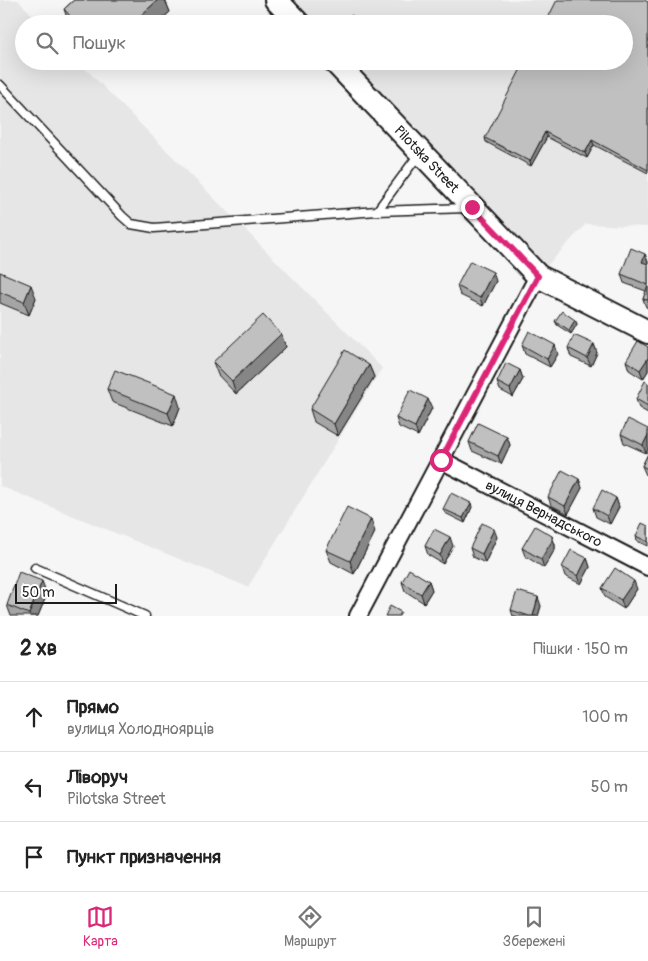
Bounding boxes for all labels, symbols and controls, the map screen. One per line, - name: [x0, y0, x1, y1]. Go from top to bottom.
- search box: [15, 15, 633, 70]
- icon: search: [33, 29, 61, 57]
- text: Пошук: [73, 31, 126, 55]
- street label: Pilotska Street: [391, 122, 463, 197]
- route end: [461, 196, 484, 219]
- route start: [430, 449, 453, 472]
- street label: вулиця Вернадського: [483, 477, 605, 551]
- scale bar: [15, 581, 118, 604]
- text: 50 m: [22, 584, 55, 601]
- text: 2 хв: [20, 635, 57, 662]
- text: Пішки · 150 m: [533, 639, 628, 659]
- text: Прямо: [67, 695, 119, 719]
- icon: ahead: [20, 703, 48, 731]
- text: 100 m: [582, 707, 628, 727]
- text: вулиця Холодноярців: [67, 719, 214, 739]
- text: Ліворуч: [67, 765, 128, 789]
- icon: left: [20, 773, 48, 801]
- text: 50 m: [591, 777, 628, 797]
- text: Pilotska Street: [67, 789, 166, 809]
- icon: arrive: [20, 843, 48, 871]
- text: Пункт призначення: [67, 845, 221, 869]
- tab: Карта: [83, 903, 118, 950]
- tab: Маршрут: [284, 903, 337, 950]
- tab: Збережені: [503, 903, 565, 950]

